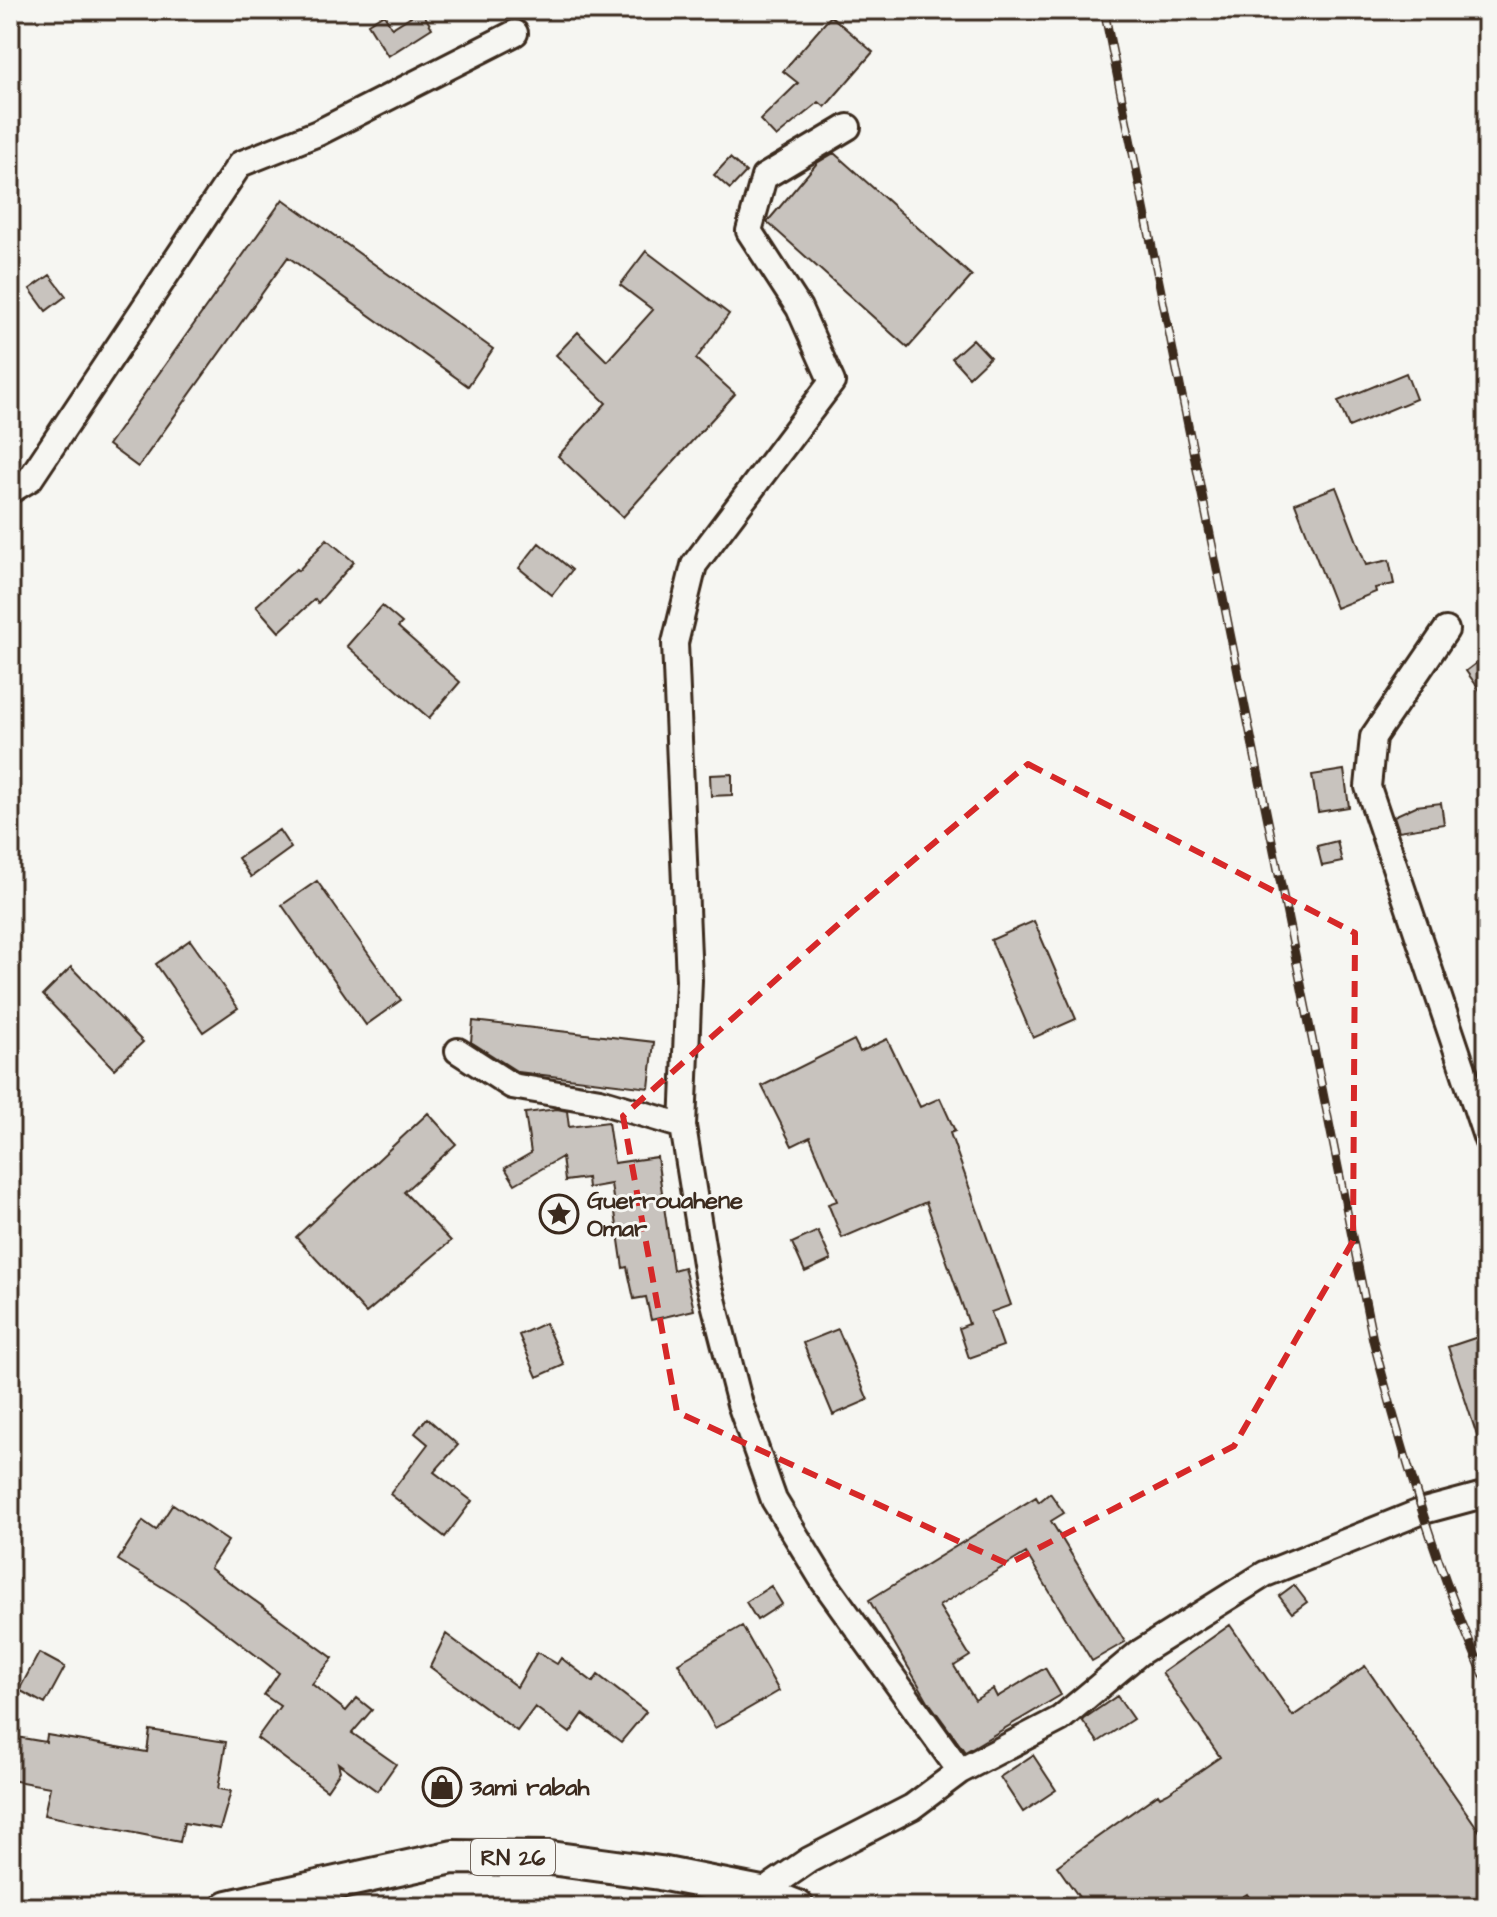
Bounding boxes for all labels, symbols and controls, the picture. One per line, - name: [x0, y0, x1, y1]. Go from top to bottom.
- place label: Guerrouahene Omar: [587, 1184, 743, 1246]
- place icon: Guerrouahene Omar: [538, 1193, 580, 1235]
- shop icon: 3ami rabah: [421, 1766, 463, 1808]
- place label: 3ami rabah: [469, 1771, 590, 1805]
- road number: RN 26: [471, 1839, 555, 1875]

